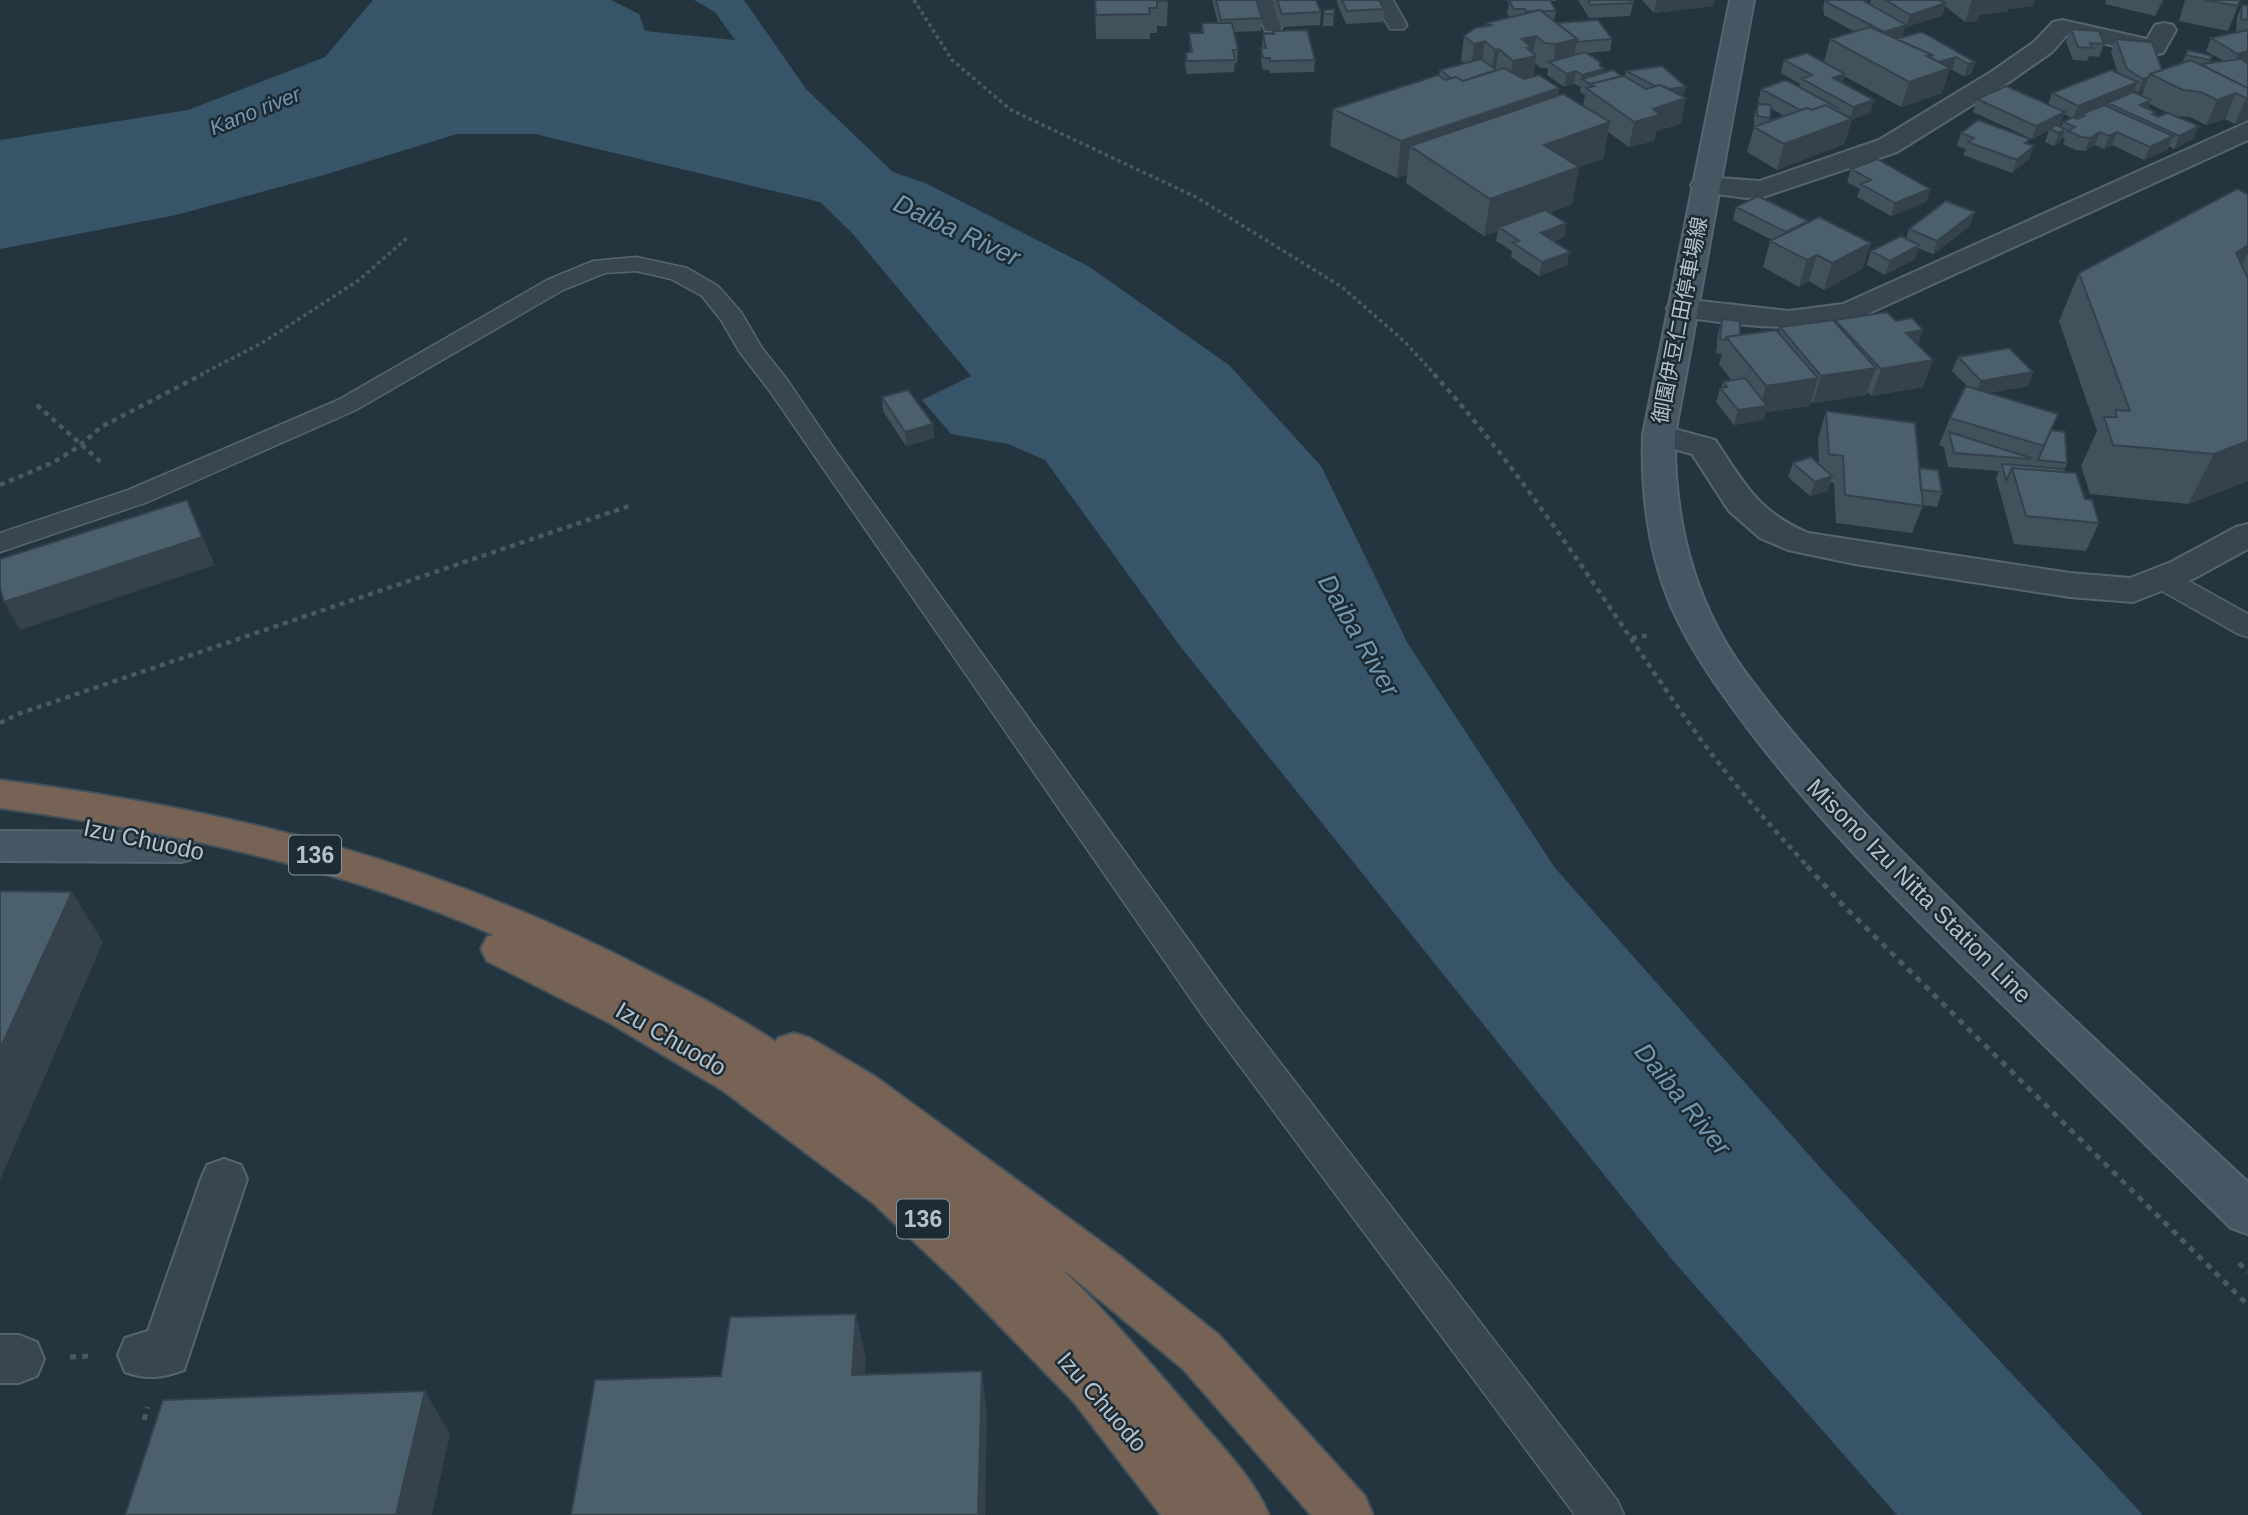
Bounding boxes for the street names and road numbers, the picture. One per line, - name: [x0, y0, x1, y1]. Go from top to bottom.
- street label: 御園伊豆仁田停車場線: [1648, 215, 1711, 425]
- street label: Misono Izu Nitta Station Line: [1802, 773, 2037, 1008]
- street label: Izu Chuodo: [81, 814, 207, 865]
- road number: 136: [289, 835, 341, 874]
- street label: Izu Chuodo: [611, 996, 731, 1081]
- road number: 136: [897, 1200, 949, 1238]
- street label: Izu Chuodo: [1052, 1346, 1153, 1457]

